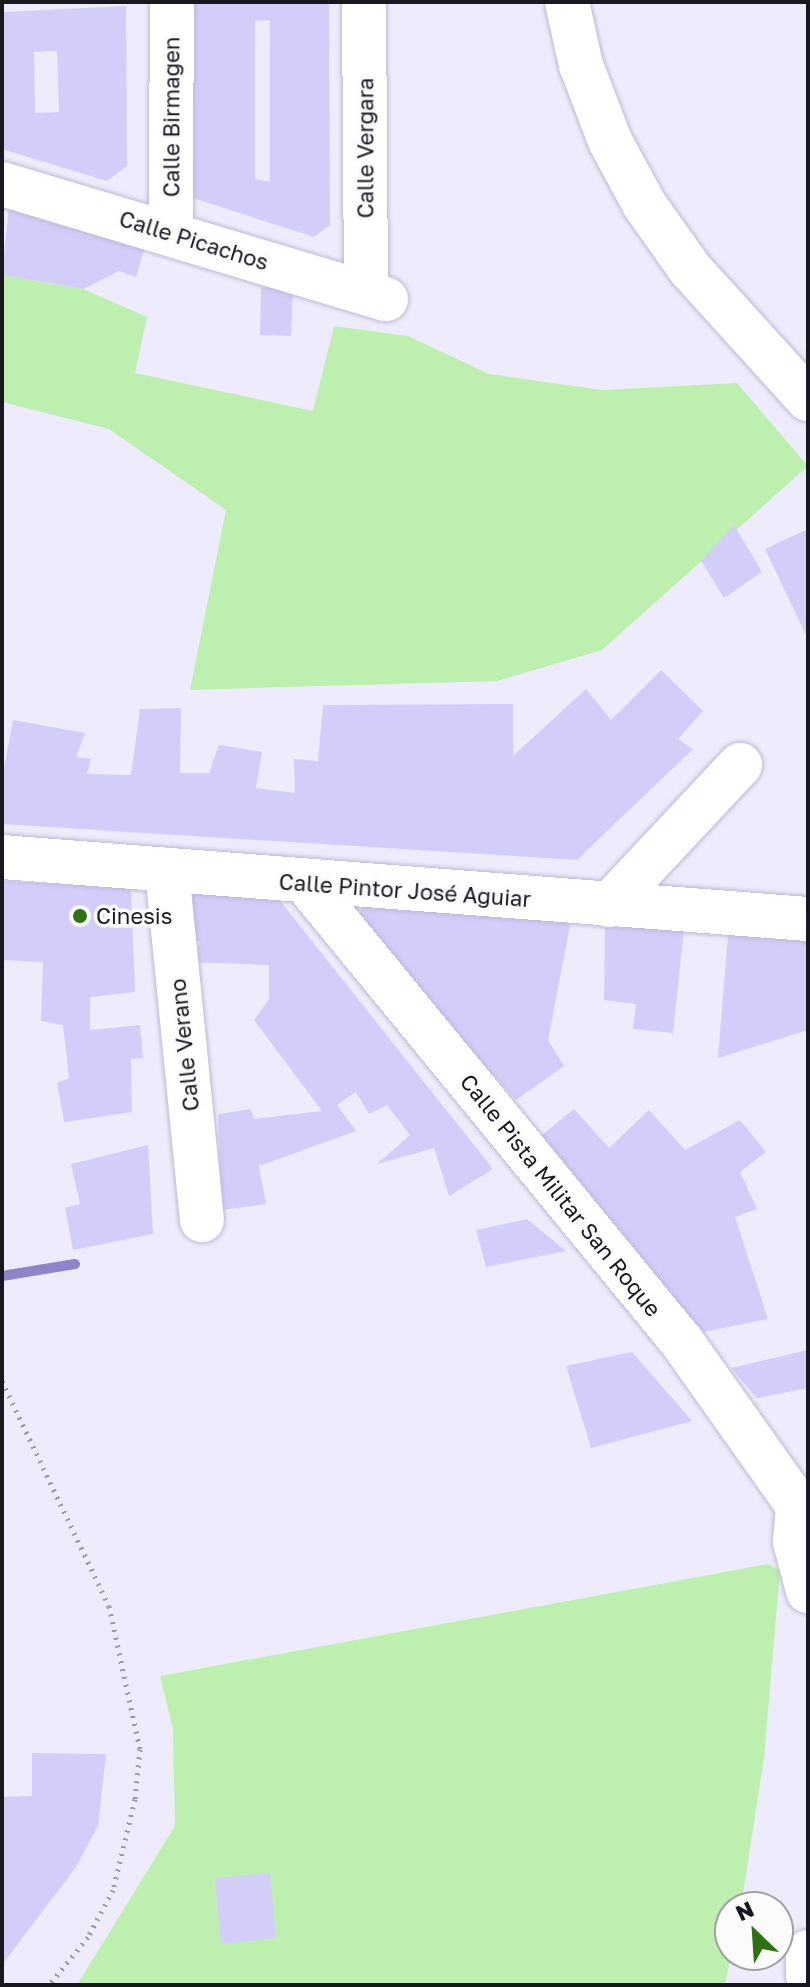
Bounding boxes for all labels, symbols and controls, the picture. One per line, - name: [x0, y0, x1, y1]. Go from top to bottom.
- street label: Calle Birmagen: [158, 37, 184, 197]
- street label: Calle Vergara: [352, 78, 378, 218]
- street label: Calle Picachos: [116, 205, 272, 275]
- street label: Calle Pintor José Aguiar: [278, 868, 532, 912]
- place label: Cinesis: [96, 903, 172, 929]
- marker: Cinesis: [71, 907, 89, 925]
- street label: Calle Verano: [164, 977, 204, 1113]
- street label: Calle Pista Militar San Roque: [455, 1068, 667, 1322]
- north arrow: [714, 1891, 794, 1971]
- text: N: [731, 1895, 758, 1926]

